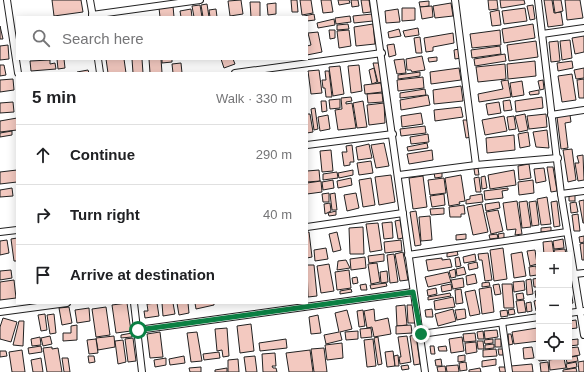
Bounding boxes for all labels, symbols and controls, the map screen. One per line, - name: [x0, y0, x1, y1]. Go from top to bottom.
- search box: [16, 16, 308, 60]
- icon: search: [30, 27, 52, 49]
- text: Search here: [62, 30, 144, 47]
- text: 5 min: [32, 88, 76, 107]
- text: Walk · 330 m: [216, 91, 292, 106]
- icon: ahead: [32, 144, 54, 166]
- text: Continue: [70, 146, 135, 163]
- text: 290 m: [256, 147, 292, 162]
- icon: right: [32, 204, 54, 226]
- text: Turn right: [70, 206, 140, 223]
- text: 40 m: [263, 207, 292, 222]
- map controls: [536, 252, 572, 360]
- button: +: [536, 252, 572, 288]
- icon: arrive: [32, 264, 54, 286]
- text: Arrive at destination: [70, 266, 215, 283]
- button: −: [536, 288, 572, 324]
- route start: [129, 321, 147, 339]
- button: locate: [536, 324, 572, 360]
- route end: [412, 325, 430, 343]

